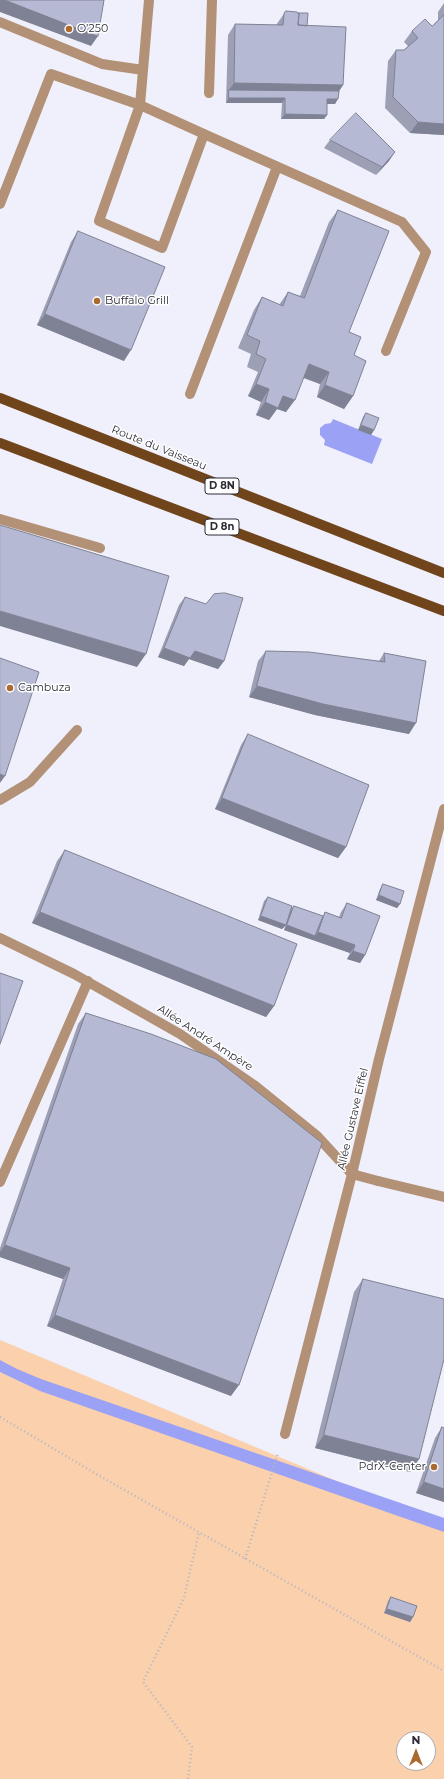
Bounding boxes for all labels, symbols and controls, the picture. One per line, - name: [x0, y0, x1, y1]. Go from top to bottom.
- place label: O’250: [77, 22, 108, 36]
- marker: O’250: [64, 24, 74, 34]
- place label: Buffalo Grill: [105, 294, 169, 308]
- marker: Buffalo Grill: [92, 296, 102, 306]
- street label: Route du Vaisseau: [110, 423, 208, 473]
- road number: D 8N: [205, 478, 239, 494]
- road number: D 8n: [205, 519, 239, 535]
- place label: Cambuza: [18, 681, 71, 695]
- marker: Cambuza: [5, 683, 15, 693]
- street label: Allée André Ampère: [155, 1002, 255, 1074]
- street label: Allée Gustave Eiffel: [335, 1067, 371, 1171]
- place label: PdrX-Center: [359, 1460, 426, 1474]
- marker: PdrX-Center: [429, 1462, 439, 1472]
- north arrow: [396, 1731, 436, 1771]
- text: N: [412, 1733, 420, 1747]

